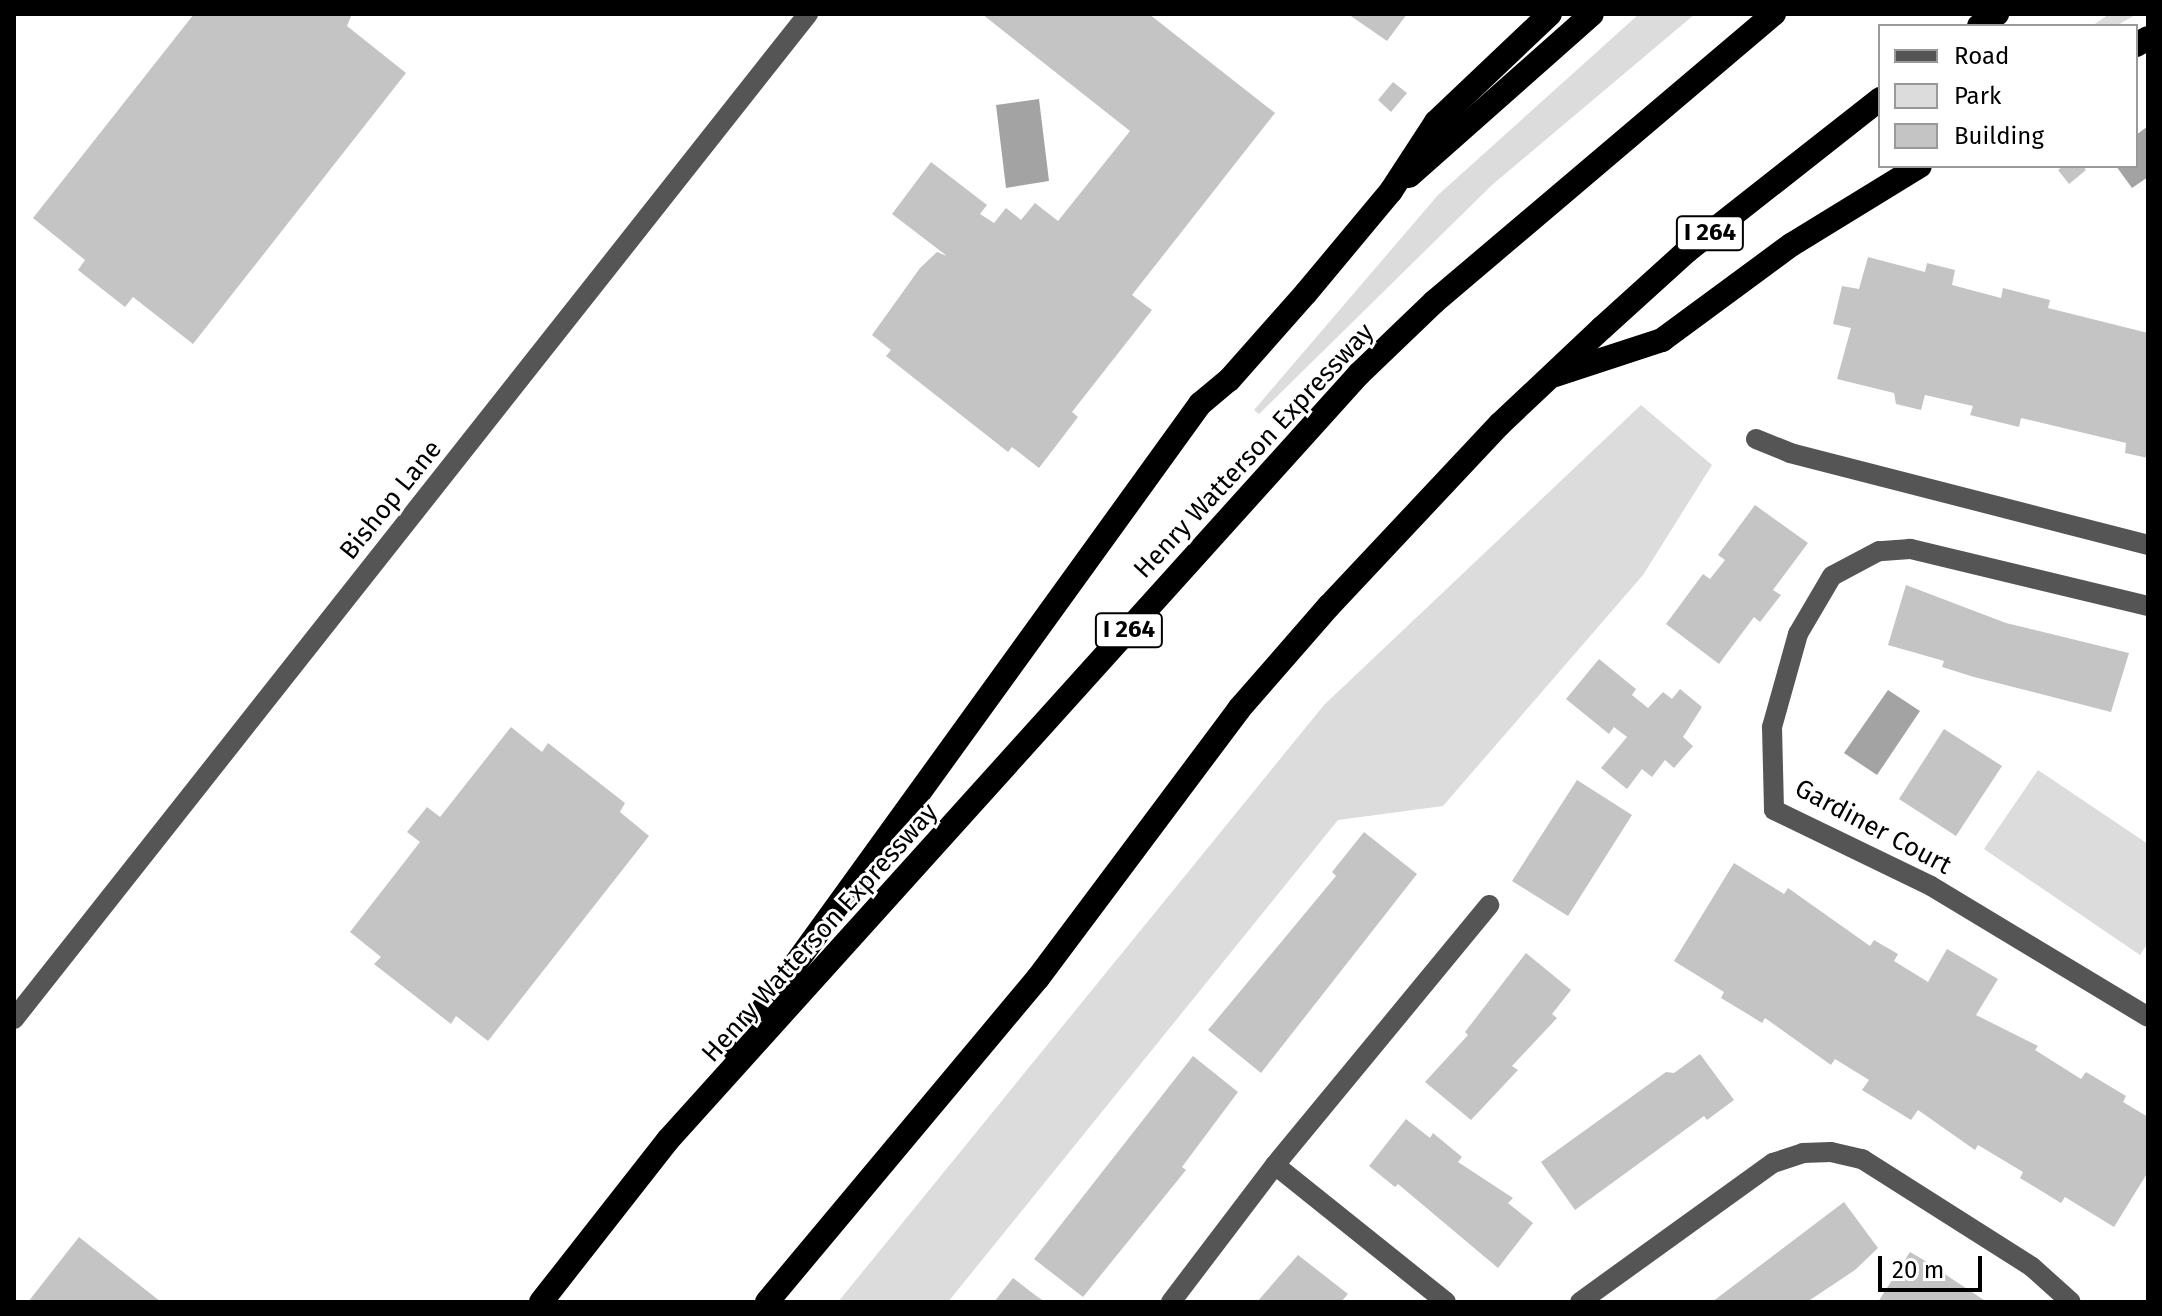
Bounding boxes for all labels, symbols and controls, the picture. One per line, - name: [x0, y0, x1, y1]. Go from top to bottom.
- legend: [1878, 24, 2138, 168]
- text: Road: [1954, 42, 2009, 70]
- text: Park: [1954, 82, 2001, 110]
- text: Building: [1954, 122, 2044, 150]
- road number: I 264: [1674, 213, 1746, 253]
- street label: Henry Watterson Expressway: [1128, 317, 1380, 585]
- street label: Bishop Lane: [333, 434, 449, 566]
- road number: I 264: [1093, 610, 1165, 650]
- street label: Gardiner Court: [1789, 773, 1957, 881]
- street label: Henry Watterson Expressway: [696, 797, 944, 1069]
- scale bar: [1882, 1240, 1986, 1290]
- text: 20 m: [1892, 1256, 1944, 1284]

